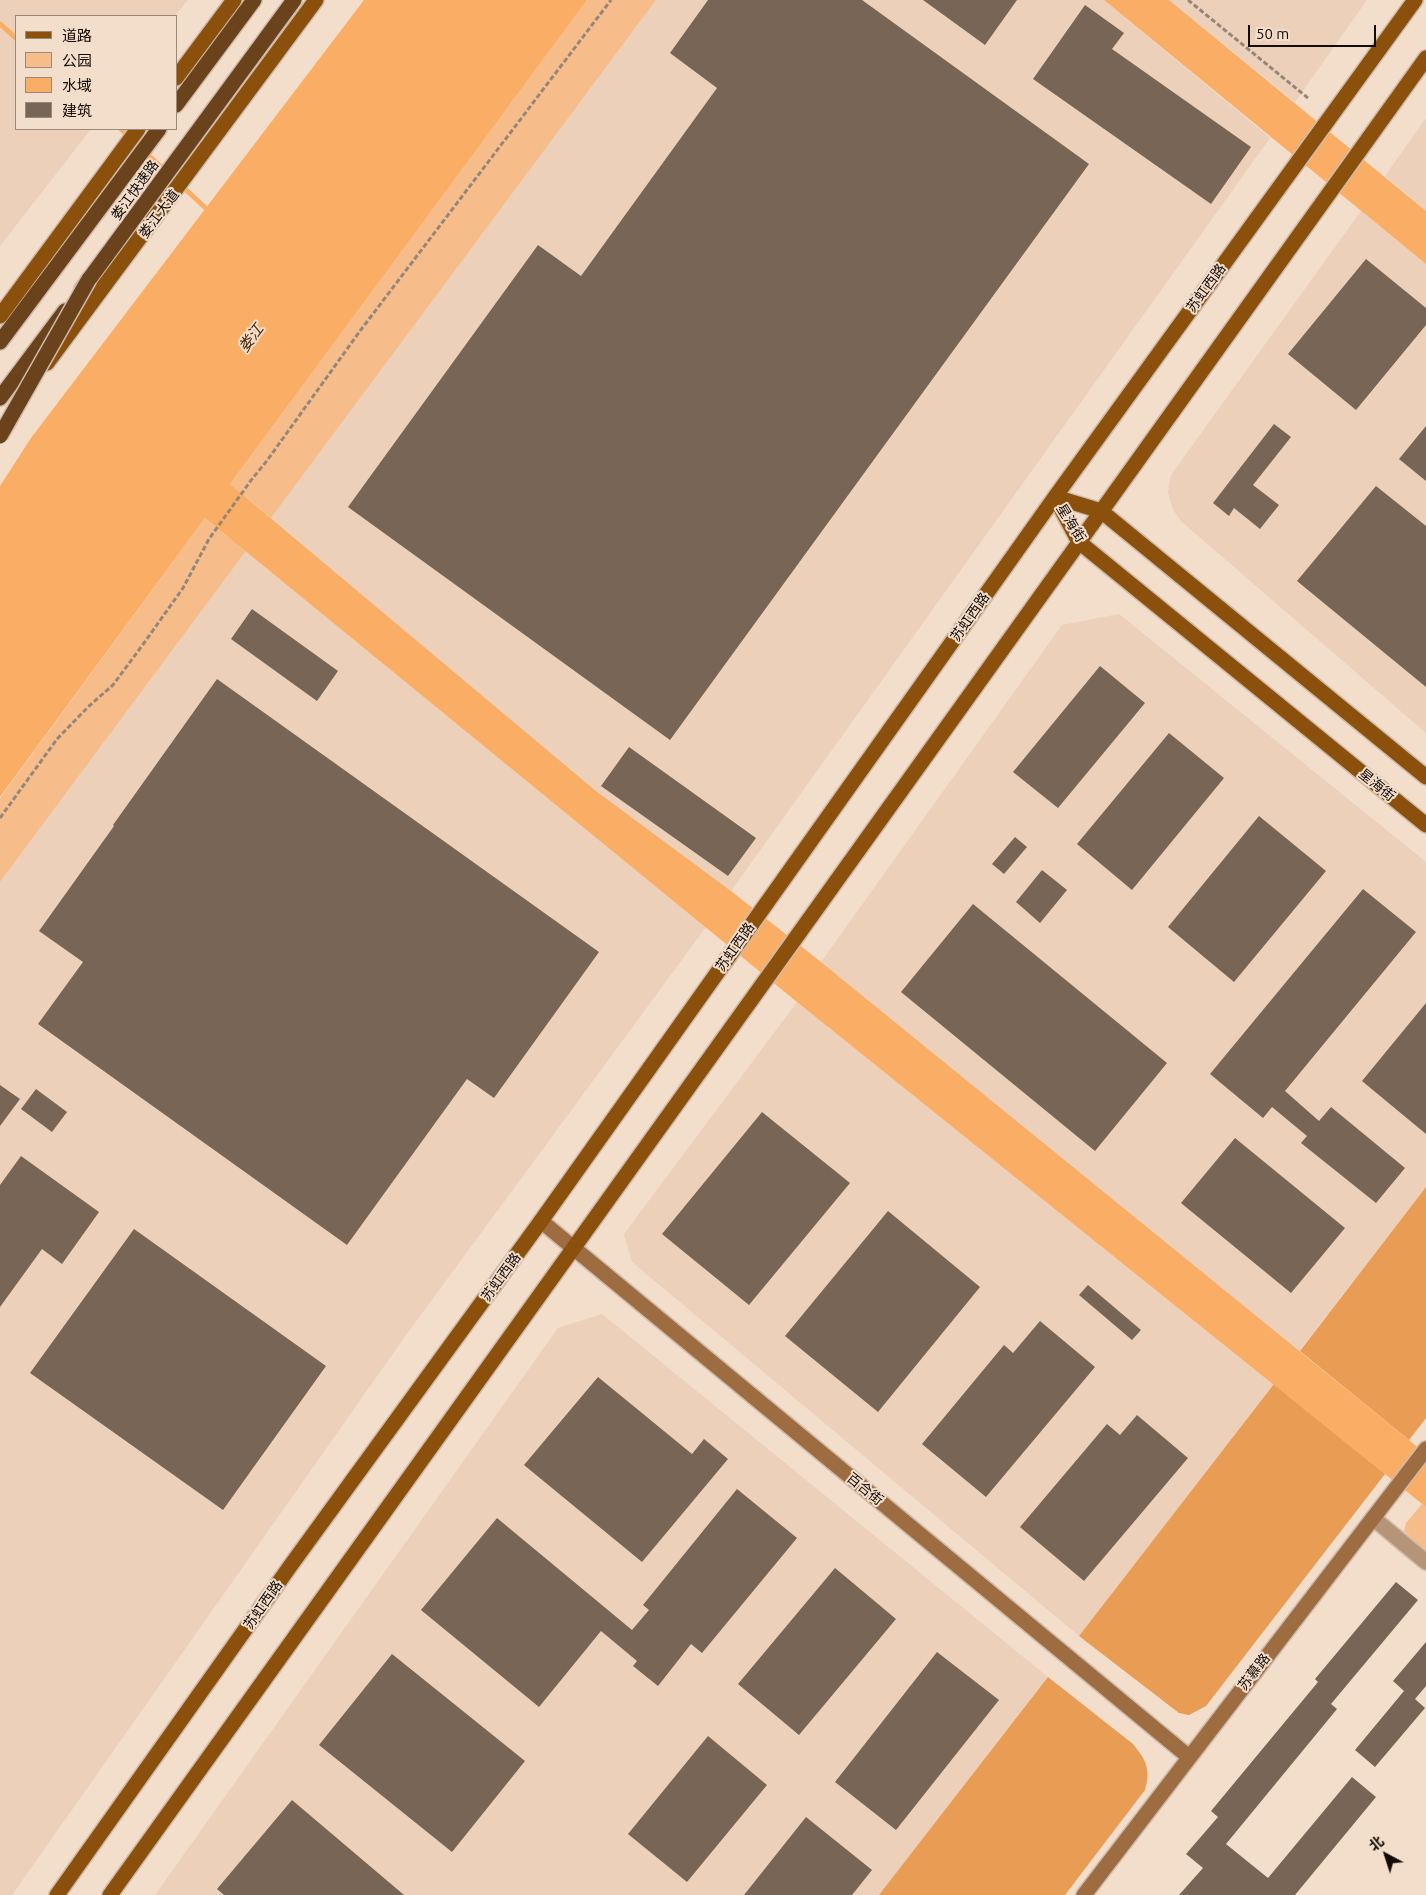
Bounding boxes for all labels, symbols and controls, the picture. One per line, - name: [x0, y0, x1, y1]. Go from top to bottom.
- legend: [15, 15, 178, 130]
- scale bar: [1251, 15, 1378, 47]
- text: 50 m: [1256, 25, 1289, 42]
- text: 道路: [62, 27, 92, 44]
- text: 公园: [62, 52, 92, 69]
- text: 水域: [62, 77, 92, 94]
- text: 建筑: [62, 102, 92, 119]
- street label: 娄江快速路: [108, 157, 162, 223]
- street label: 娄江大道: [135, 187, 183, 241]
- street label: 苏虹西路: [1183, 260, 1229, 316]
- water label: 娄江: [235, 321, 267, 355]
- street label: 星海街: [1053, 501, 1089, 545]
- street label: 苏虹西路: [947, 589, 993, 645]
- street label: 星海街: [1355, 765, 1399, 805]
- street label: 苏虹西路: [712, 919, 758, 975]
- street label: 苏虹西路: [478, 1249, 524, 1305]
- street label: 百合街: [843, 1469, 887, 1509]
- street label: 苏虹西路: [240, 1577, 286, 1633]
- street label: 苏慕路: [1234, 1650, 1274, 1694]
- north arrow: [1361, 1830, 1411, 1880]
- text: 北: [1366, 1833, 1387, 1854]

